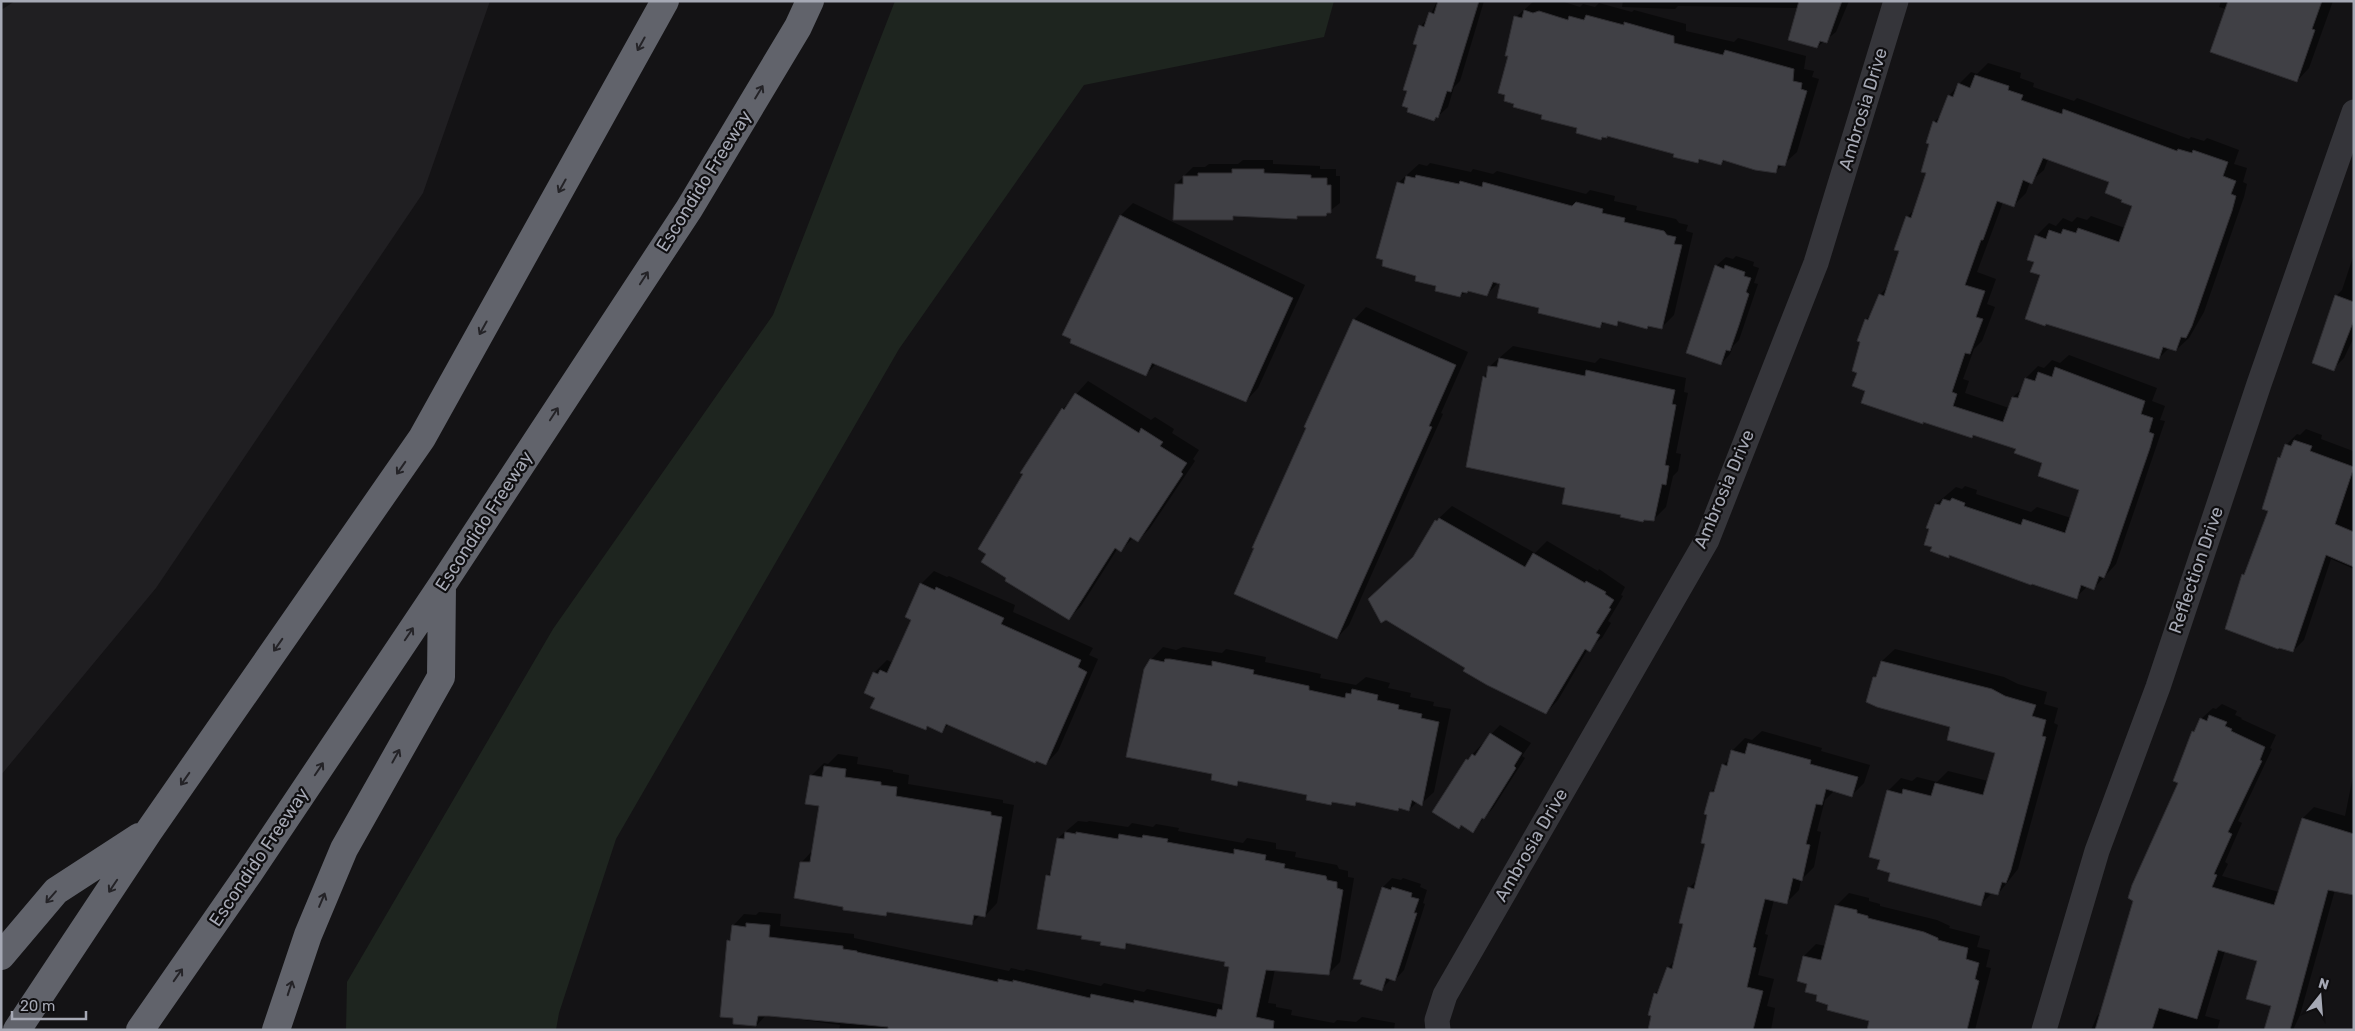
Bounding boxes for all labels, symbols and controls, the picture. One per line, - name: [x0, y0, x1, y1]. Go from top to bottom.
- one-way arrow: [636, 36, 646, 50]
- street label: Ambrosia Drive: [1834, 45, 1892, 173]
- one-way arrow: [755, 86, 765, 100]
- street label: Escondido Freeway: [652, 106, 756, 256]
- one-way arrow: [557, 178, 567, 193]
- one-way arrow: [639, 271, 649, 285]
- one-way arrow: [478, 320, 488, 335]
- one-way arrow: [550, 407, 560, 421]
- street label: Ambrosia Drive: [1689, 426, 1759, 552]
- street label: Escondido Freeway: [431, 447, 537, 595]
- one-way arrow: [396, 461, 406, 475]
- street label: Reflection Drive: [2164, 504, 2228, 636]
- one-way arrow: [404, 627, 414, 641]
- one-way arrow: [273, 638, 283, 652]
- one-way arrow: [392, 749, 402, 763]
- one-way arrow: [314, 762, 324, 776]
- one-way arrow: [180, 772, 190, 786]
- street label: Escondido Freeway: [204, 783, 314, 930]
- street label: Ambrosia Drive: [1490, 785, 1572, 905]
- one-way arrow: [107, 879, 117, 893]
- one-way arrow: [46, 890, 57, 903]
- one-way arrow: [318, 893, 328, 908]
- one-way arrow: [173, 968, 183, 982]
- north arrow: [2295, 971, 2345, 1021]
- text: N: [2316, 974, 2331, 994]
- one-way arrow: [286, 980, 296, 996]
- scale bar: [12, 988, 86, 1020]
- text: 20 m: [20, 997, 55, 1015]

